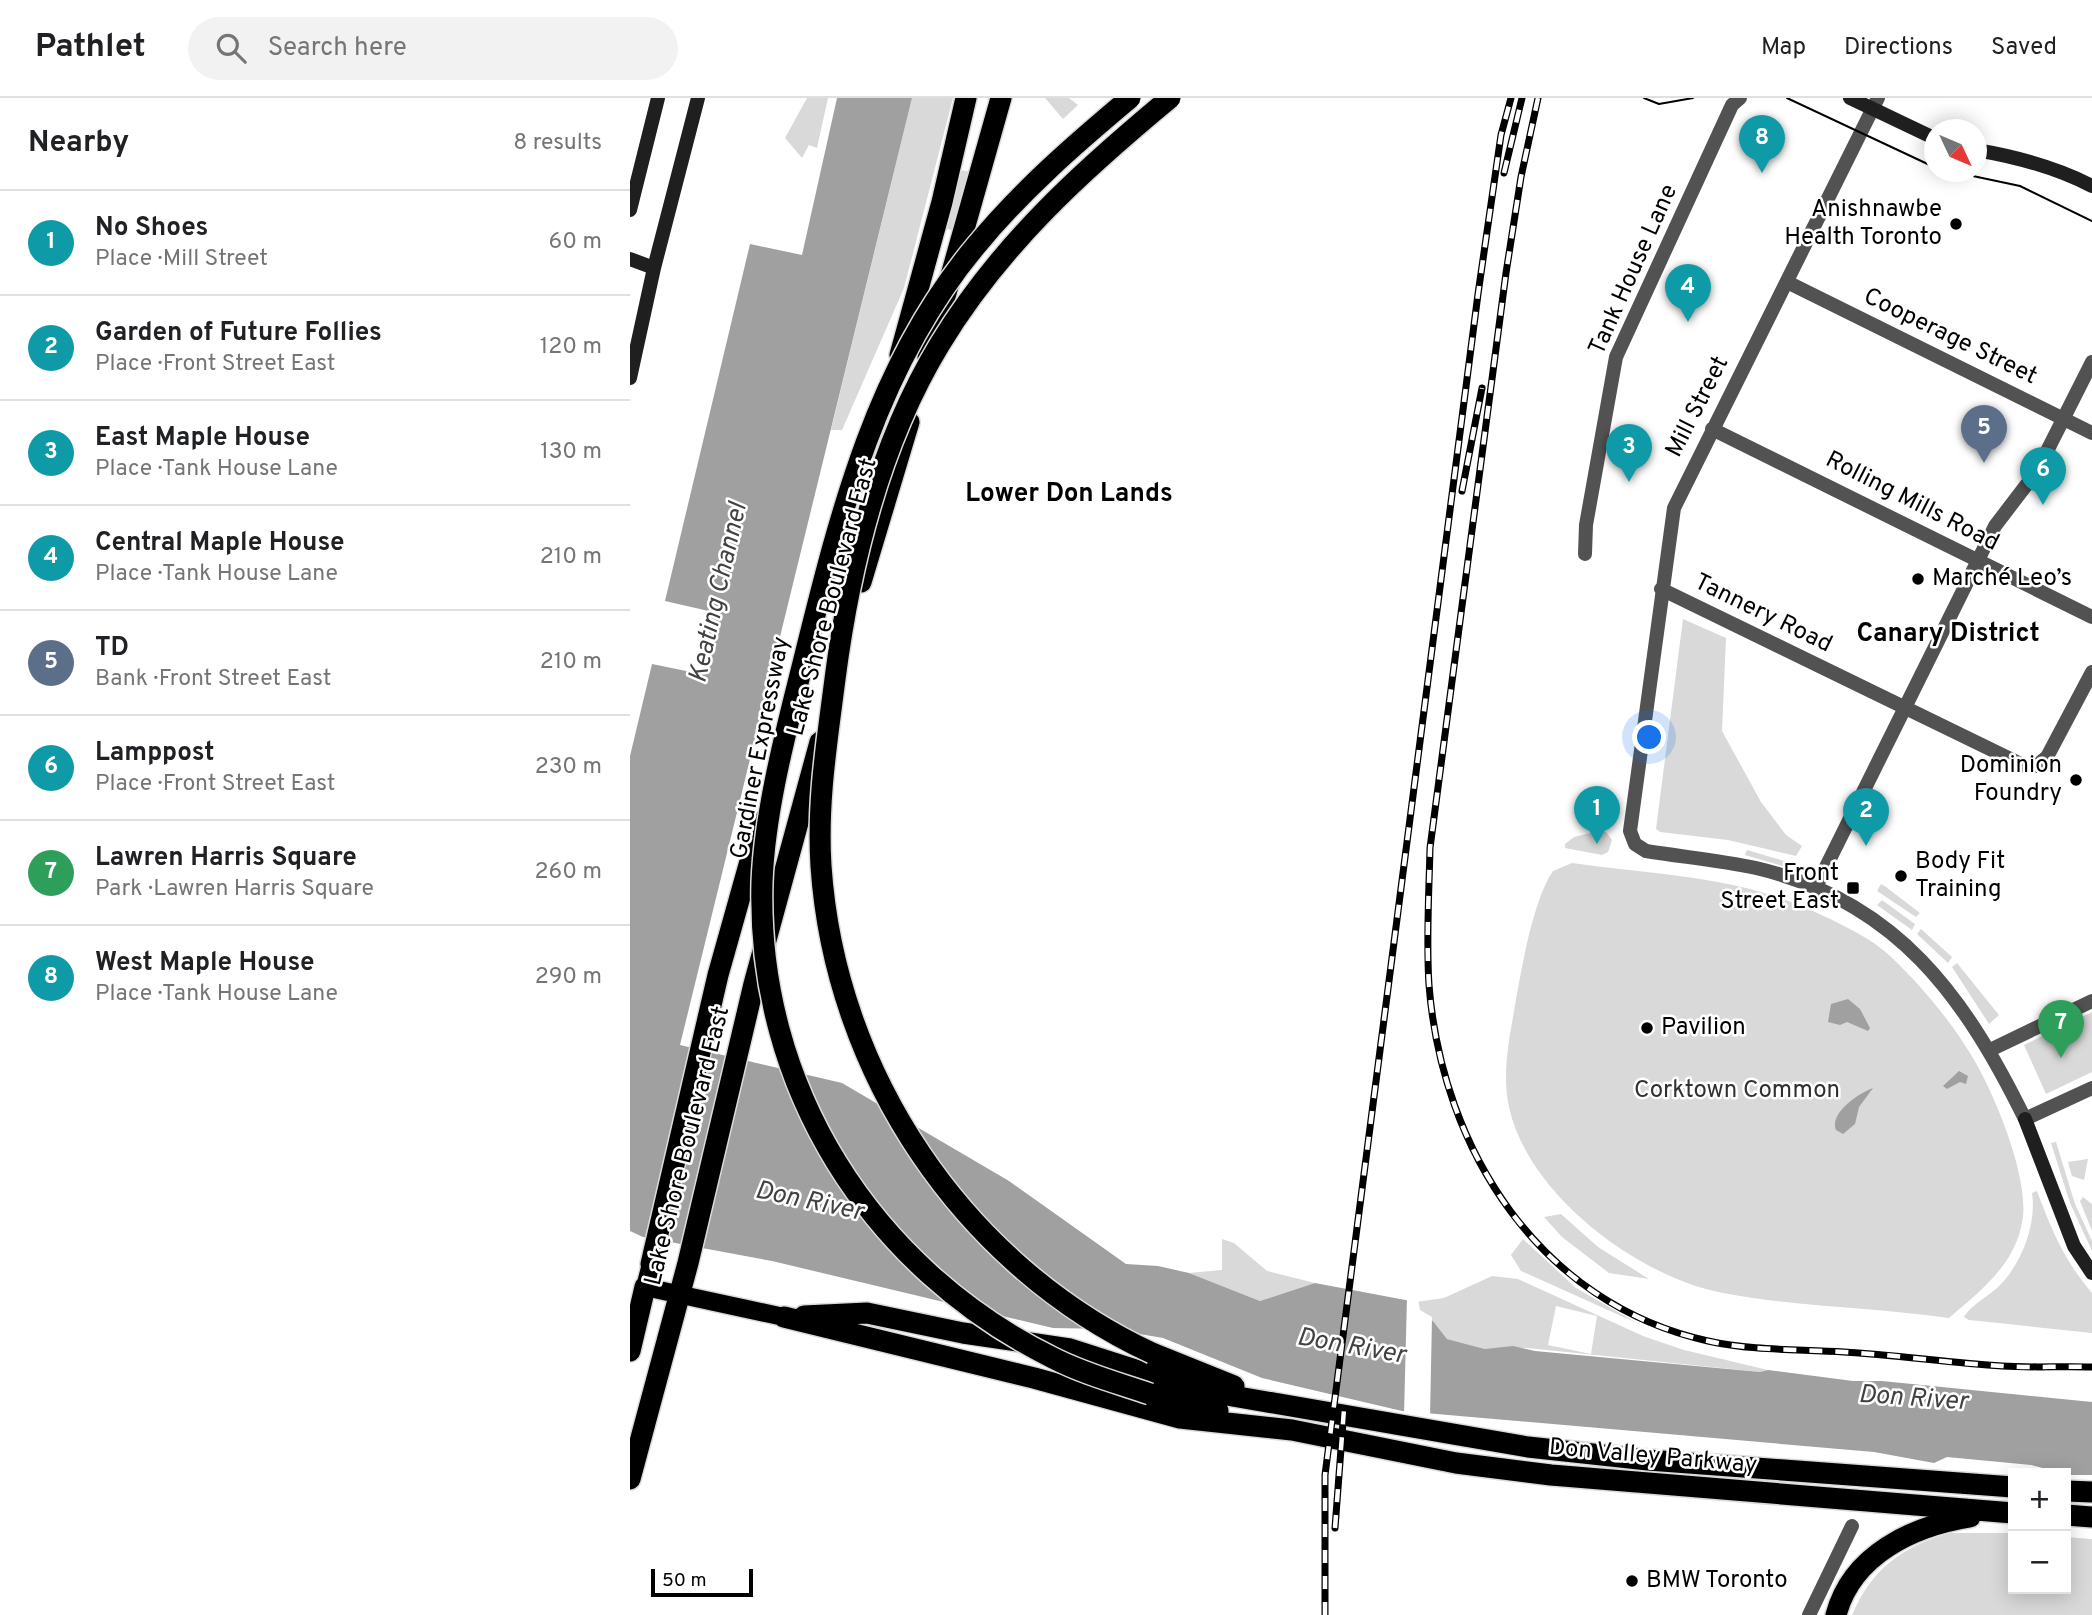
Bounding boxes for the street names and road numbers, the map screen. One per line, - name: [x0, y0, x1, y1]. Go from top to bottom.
- street label: Tank House Lane: [1583, 180, 1685, 360]
- street label: Cooperage Street: [1858, 282, 2042, 392]
- street label: Mill Street: [1660, 351, 1736, 463]
- street label: Rolling Mills Road: [1820, 445, 2004, 559]
- street label: Lake Shore Boulevard East: [781, 455, 885, 739]
- street label: Tannery Road: [1689, 568, 1837, 660]
- street label: Gardiner Expressway: [725, 634, 797, 862]
- street label: Lake Shore Boulevard East: [639, 1003, 737, 1289]
- street label: Don Valley Parkway: [1548, 1433, 1758, 1481]

